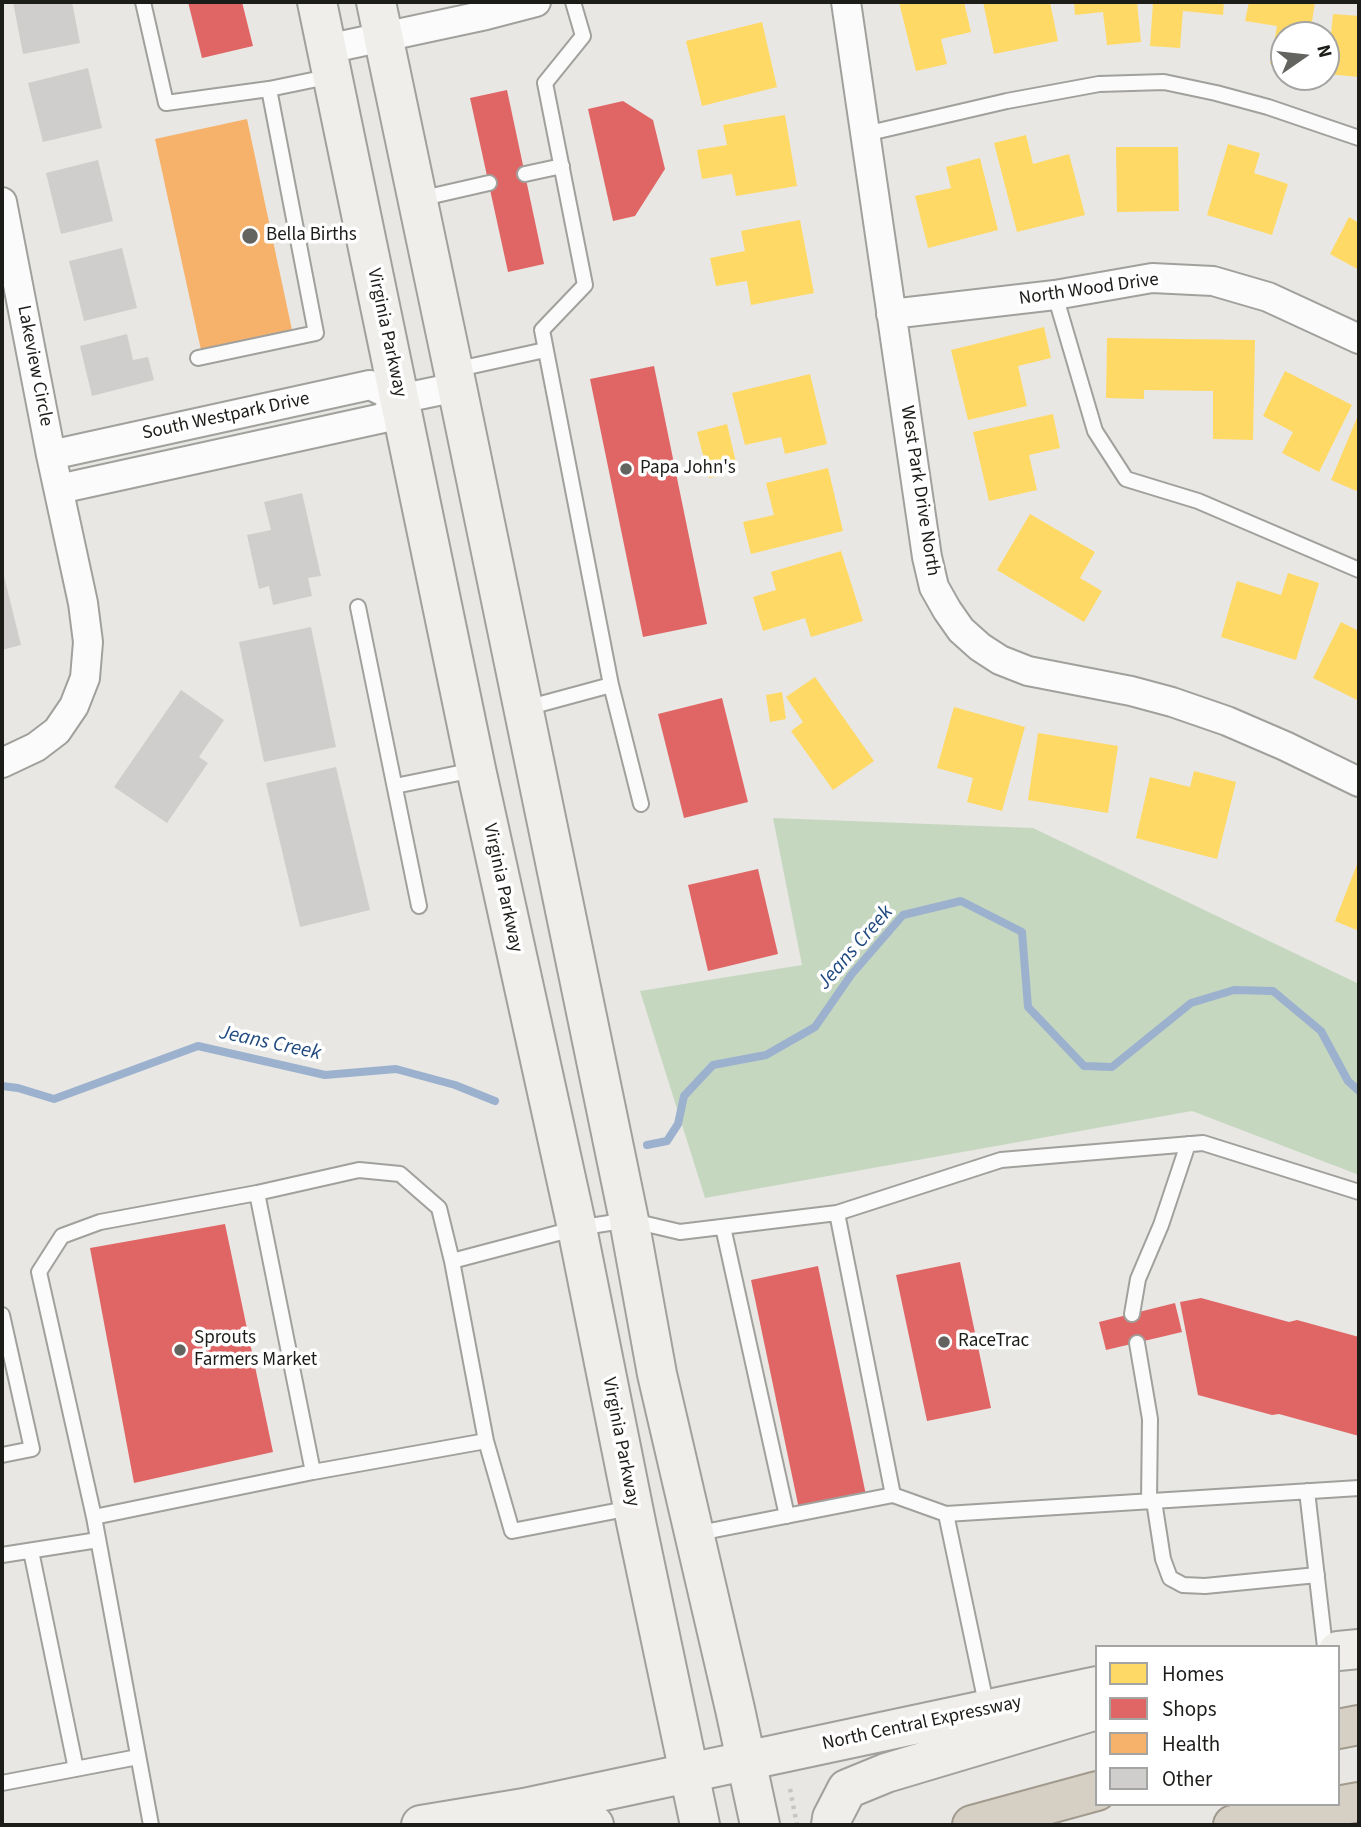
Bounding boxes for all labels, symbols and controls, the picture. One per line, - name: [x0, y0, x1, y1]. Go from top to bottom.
- north arrow: [1270, 21, 1340, 91]
- text: N: [1309, 42, 1339, 61]
- place label: Bella Births: [266, 225, 357, 247]
- marker: Bella Births: [240, 226, 260, 246]
- street label: Virginia Parkway: [361, 267, 411, 399]
- street label: North Wood Drive: [1018, 269, 1160, 311]
- street label: Lakeview Circle: [11, 304, 57, 428]
- street label: South Westpark Drive: [140, 388, 312, 446]
- street label: West Park Drive North: [894, 404, 944, 578]
- place label: Papa John's: [640, 458, 736, 480]
- marker: Papa John's: [618, 461, 634, 477]
- street label: Virginia Parkway: [477, 822, 527, 954]
- water label: Jeans Creek: [813, 901, 899, 995]
- water label: Jeans Creek: [217, 1021, 323, 1067]
- place label: Sprouts Farmers Market: [194, 1328, 317, 1372]
- place label: RaceTrac: [958, 1331, 1029, 1353]
- marker: RaceTrac: [936, 1334, 952, 1350]
- marker: Sprouts Farmers Market: [172, 1342, 188, 1358]
- street label: Virginia Parkway: [596, 1376, 644, 1508]
- legend: [1095, 1645, 1340, 1806]
- text: Homes: [1162, 1659, 1224, 1689]
- street label: North Central Expressway: [820, 1692, 1024, 1756]
- text: Shops: [1162, 1694, 1216, 1724]
- text: Health: [1162, 1729, 1220, 1759]
- text: Other: [1162, 1764, 1212, 1794]

